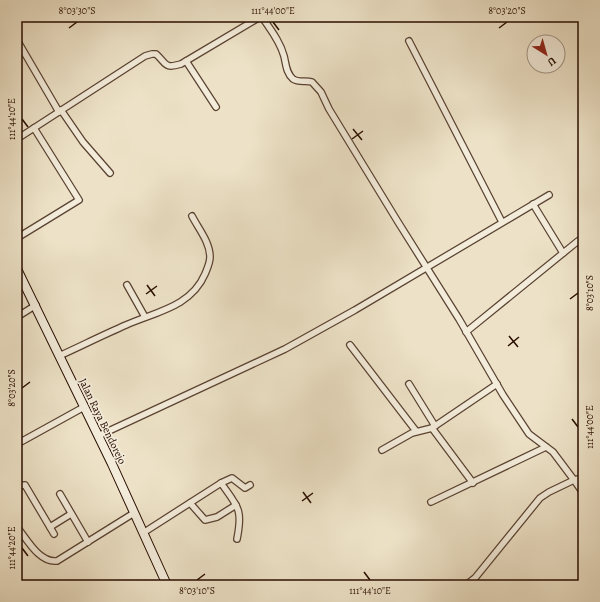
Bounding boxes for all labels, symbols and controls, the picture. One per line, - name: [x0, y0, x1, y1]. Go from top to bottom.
- text: 8°03'30"S: [59, 4, 95, 17]
- text: 111°44'00"E: [251, 4, 295, 17]
- text: 8°03'20"S: [488, 4, 526, 17]
- north arrow: [526, 34, 566, 74]
- text: U: [544, 53, 559, 70]
- text: 111°44'10"E: [5, 98, 18, 140]
- text: 8°03'10"S: [583, 275, 596, 311]
- text: 8°03'20"S: [5, 369, 18, 407]
- street label: Jalan Raya Bendorejo: [75, 376, 130, 467]
- text: 111°44'00"E: [583, 405, 596, 449]
- text: 111°44'20"E: [5, 526, 18, 570]
- text: 8°03'10"S: [179, 584, 215, 597]
- text: 111°44'10"E: [349, 584, 391, 597]

